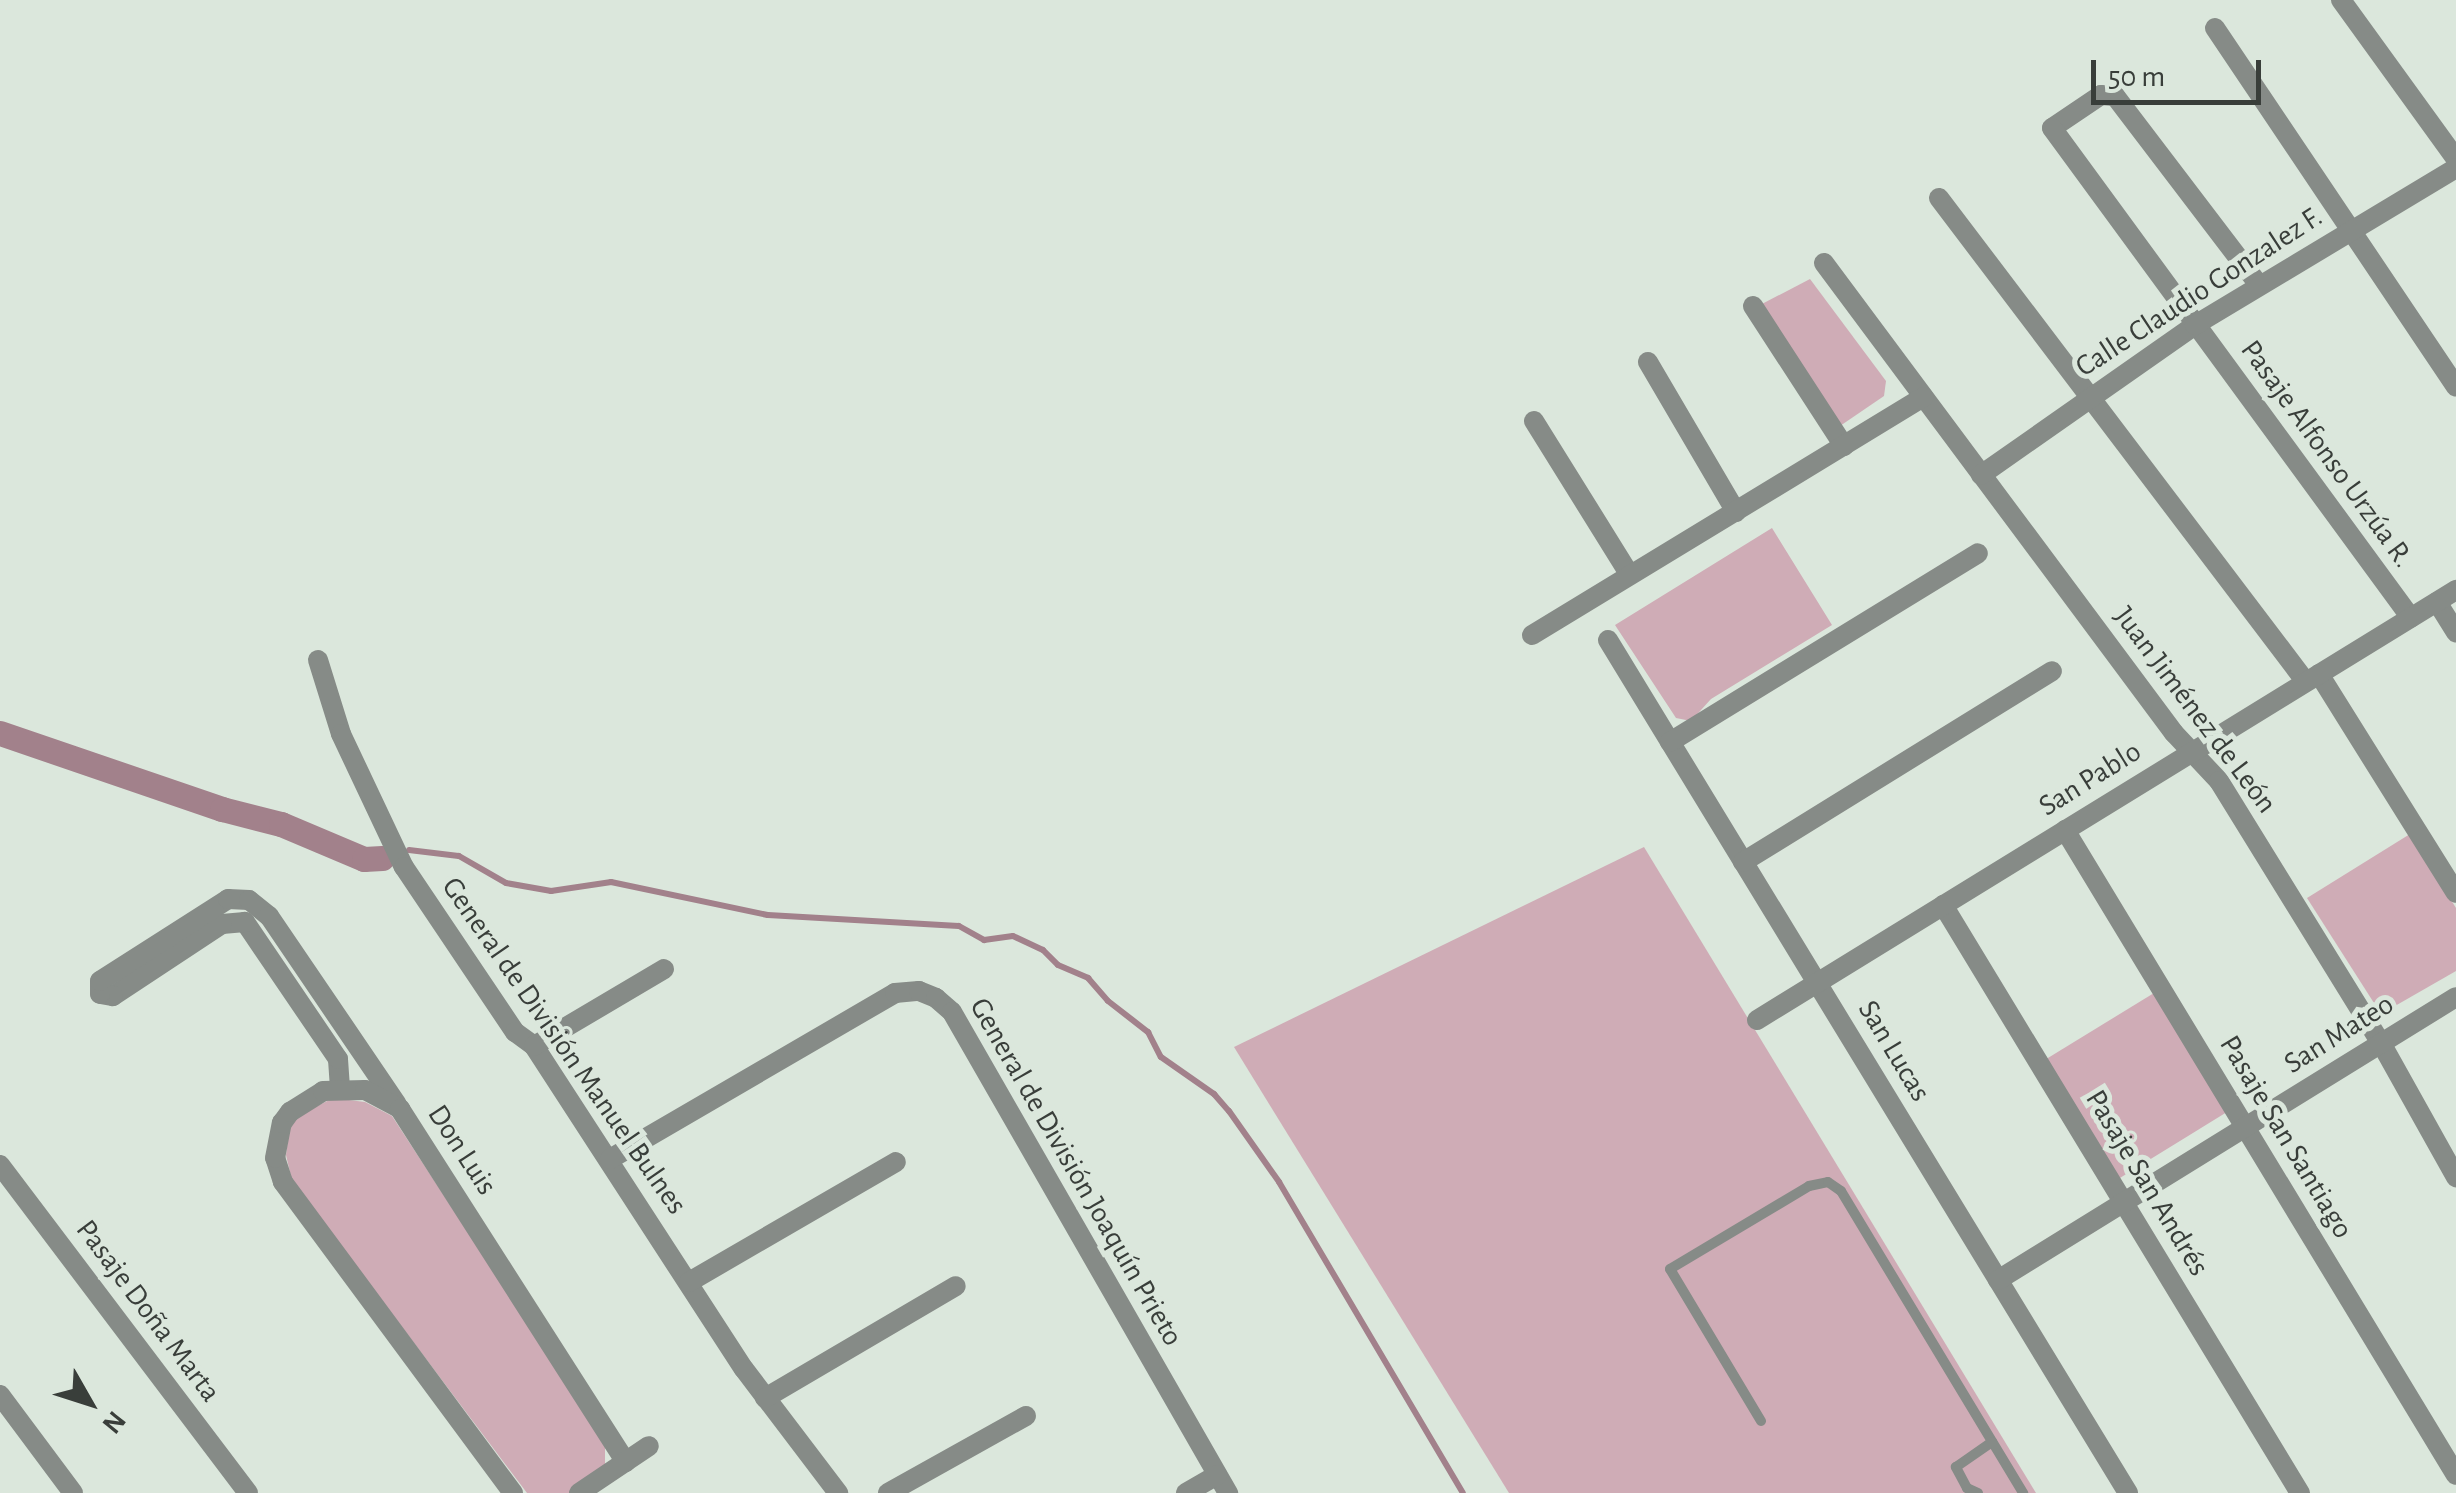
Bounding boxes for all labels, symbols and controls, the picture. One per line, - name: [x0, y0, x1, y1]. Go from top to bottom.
- scale bar: [2096, 40, 2266, 102]
- text: 50 m: [2108, 62, 2165, 92]
- street label: Calle Claudio Gonzalez F.: [2069, 199, 2329, 385]
- street label: Pasaje Alfonso Urzúa R.: [2232, 333, 2422, 575]
- street label: Juan Jiménez de León: [2106, 600, 2284, 820]
- street label: San Pablo: [2032, 734, 2148, 824]
- street label: General de División Manuel Bulnes: [434, 870, 694, 1222]
- street label: San Mateo: [2278, 986, 2400, 1082]
- street label: General de División Joaquín Prieto: [962, 992, 1190, 1352]
- street label: San Lucas: [1850, 994, 1938, 1108]
- street label: Pasaje San Santiago: [2211, 1029, 2361, 1245]
- street label: Pasaje San Andrés: [2077, 1083, 2217, 1283]
- street label: Don Luis: [420, 1098, 504, 1202]
- street label: Pasaje Doña Marta: [68, 1213, 228, 1409]
- north arrow: [40, 1353, 140, 1453]
- text: N: [96, 1406, 130, 1438]

